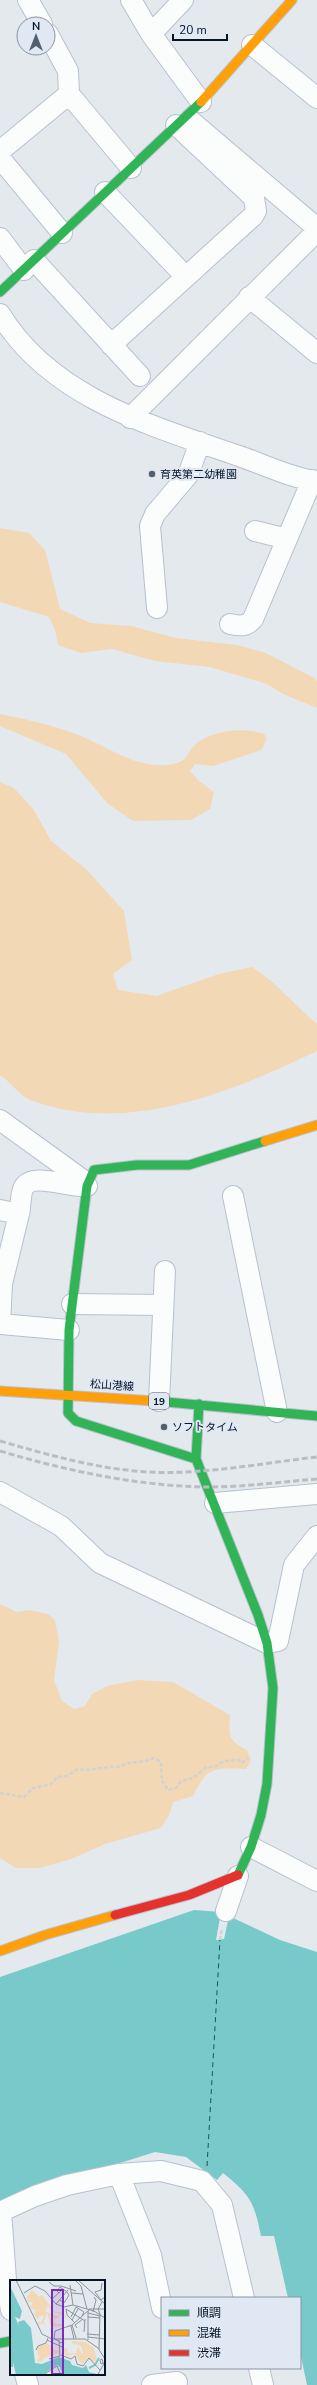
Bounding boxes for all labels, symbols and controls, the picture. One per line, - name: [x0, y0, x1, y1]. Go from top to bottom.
- north arrow: [16, 16, 56, 56]
- scale bar: [173, 16, 227, 42]
- text: N: [32, 19, 40, 34]
- text: 20 m: [179, 22, 207, 38]
- place label: 育英第二幼稚園: [160, 467, 237, 482]
- marker: 育英第二幼稚園: [147, 469, 157, 479]
- street label: 松山港線: [89, 1376, 134, 1395]
- road number: 19: [149, 1393, 169, 1409]
- place label: ソフトタイム: [172, 1420, 238, 1435]
- marker: ソフトタイム: [159, 1422, 169, 1432]
- inset map: [10, 2280, 105, 2375]
- legend: [161, 2297, 301, 2369]
- text: 順調: [197, 2305, 221, 2321]
- text: 混雑: [197, 2325, 221, 2341]
- text: 渋滞: [197, 2345, 221, 2361]

